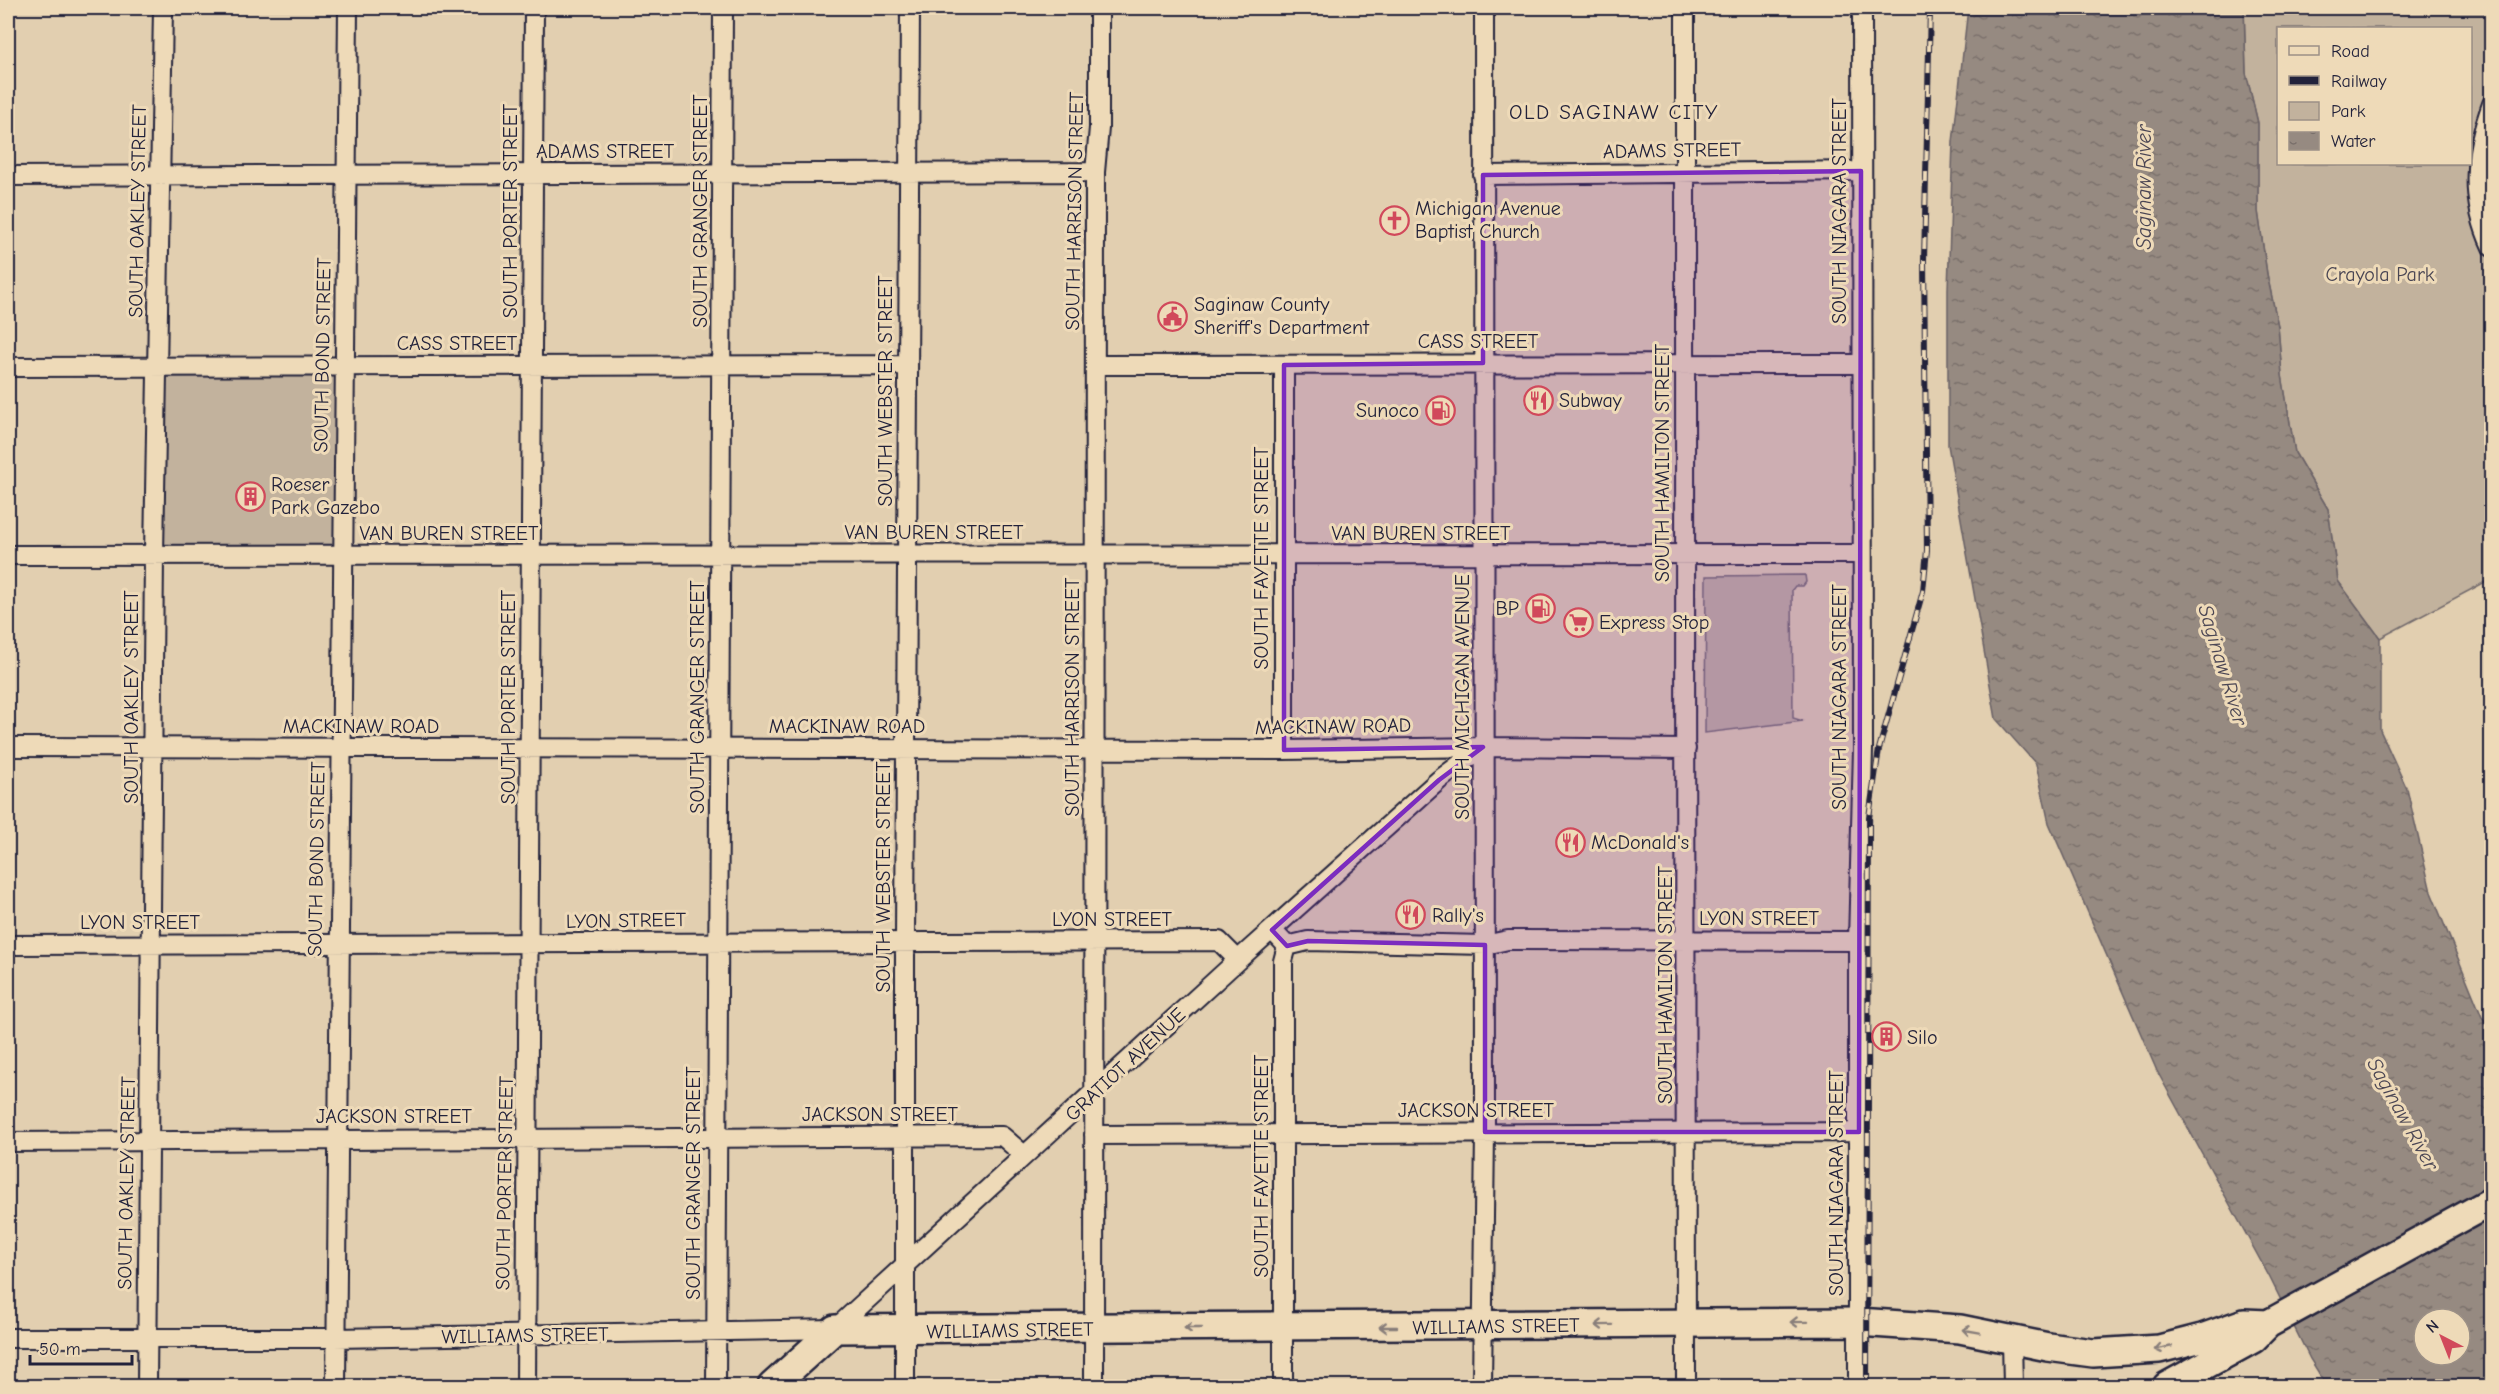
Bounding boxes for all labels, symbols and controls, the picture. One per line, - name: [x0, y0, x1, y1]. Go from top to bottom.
- legend: [2277, 27, 2472, 165]
- text: Road: [2331, 41, 2370, 62]
- text: Railway: [2331, 71, 2388, 92]
- street label: SOUTH HARRISON STREET: [1061, 91, 1088, 331]
- street label: SOUTH GRANGER STREET: [689, 94, 712, 328]
- street label: SOUTH NIAGARA STREET: [1828, 97, 1851, 324]
- district label: OLD SAGINAW CITY: [1509, 100, 1719, 124]
- text: Park: [2331, 101, 2366, 122]
- street label: SOUTH OAKLEY STREET: [124, 103, 151, 318]
- street label: SOUTH PORTER STREET: [499, 103, 522, 318]
- water label: Saginaw River: [2132, 123, 2156, 249]
- text: Water: [2331, 131, 2376, 152]
- street label: ADAMS STREET: [1603, 138, 1742, 163]
- street label: ADAMS STREET: [536, 140, 675, 163]
- place label: Michigan Avenue Baptist Church: [1415, 197, 1561, 243]
- church icon: Michigan Avenue Baptist Church: [1378, 204, 1410, 236]
- street label: SOUTH BOND STREET: [309, 257, 336, 453]
- park label: Crayola Park: [2325, 263, 2435, 286]
- street label: SOUTH WEBSTER STREET: [874, 275, 897, 507]
- place label: Saginaw County Sheriff's Department: [1194, 293, 1370, 339]
- public building icon: Saginaw County Sheriff's Department: [1157, 300, 1189, 332]
- street label: CASS STREET: [1418, 330, 1539, 353]
- street label: CASS STREET: [397, 332, 518, 355]
- street label: SOUTH HAMILTON STREET: [1651, 343, 1674, 582]
- restaurant icon: Subway: [1522, 384, 1554, 416]
- place label: Subway: [1559, 389, 1622, 412]
- fuel station icon: Sunoco: [1424, 394, 1456, 426]
- place label: Sunoco: [1356, 399, 1419, 422]
- street label: SOUTH FAYETTE STREET: [1250, 446, 1273, 669]
- place label: Roeser Park Gazebo: [271, 473, 380, 519]
- building icon: Roeser Park Gazebo: [234, 480, 266, 512]
- street label: VAN BUREN STREET: [845, 521, 1024, 544]
- street label: VAN BUREN STREET: [360, 522, 539, 545]
- street label: VAN BUREN STREET: [1332, 522, 1511, 545]
- street label: SOUTH MICHIGAN AVENUE: [1451, 574, 1474, 820]
- street label: SOUTH HARRISON STREET: [1061, 577, 1084, 816]
- street label: SOUTH GRANGER STREET: [686, 580, 709, 814]
- street label: SOUTH NIAGARA STREET: [1828, 583, 1851, 810]
- street label: SOUTH PORTER STREET: [497, 589, 520, 804]
- street label: SOUTH OAKLEY STREET: [120, 590, 143, 804]
- fuel station icon: BP: [1524, 592, 1556, 624]
- place label: BP: [1495, 597, 1519, 620]
- water label: Saginaw River: [2193, 602, 2253, 730]
- supermarket icon: Express Stop: [1562, 606, 1594, 638]
- place label: Express Stop: [1599, 611, 1709, 634]
- street label: MACKINAW ROAD: [1255, 714, 1411, 739]
- street label: MACKINAW ROAD: [283, 715, 439, 738]
- street label: MACKINAW ROAD: [769, 715, 925, 738]
- street label: SOUTH BOND STREET: [303, 761, 330, 957]
- street label: SOUTH WEBSTER STREET: [872, 761, 895, 993]
- restaurant icon: McDonald's: [1554, 826, 1586, 858]
- place label: McDonald's: [1591, 831, 1689, 854]
- street label: SOUTH HAMILTON STREET: [1654, 865, 1677, 1104]
- restaurant icon: Rally's: [1395, 899, 1427, 931]
- place label: Rally's: [1432, 904, 1484, 927]
- street label: LYON STREET: [1699, 907, 1820, 930]
- street label: LYON STREET: [566, 908, 687, 933]
- street label: LYON STREET: [1052, 908, 1173, 931]
- street label: LYON STREET: [80, 911, 201, 934]
- street label: GRATIOT AVENUE: [1061, 1003, 1190, 1126]
- building icon: Silo: [1870, 1021, 1902, 1053]
- place label: Silo: [1907, 1026, 1938, 1049]
- street label: SOUTH FAYETTE STREET: [1250, 1054, 1273, 1277]
- water label: Saginaw River: [2362, 1054, 2445, 1176]
- street label: SOUTH GRANGER STREET: [682, 1066, 705, 1300]
- street label: SOUTH NIAGARA STREET: [1825, 1069, 1848, 1296]
- street label: SOUTH OAKLEY STREET: [113, 1075, 140, 1290]
- street label: SOUTH PORTER STREET: [491, 1075, 518, 1290]
- street label: JACKSON STREET: [1398, 1099, 1554, 1122]
- street label: JACKSON STREET: [802, 1103, 958, 1126]
- street label: JACKSON STREET: [316, 1105, 472, 1128]
- north arrow: [2412, 1307, 2472, 1367]
- street label: WILLIAMS STREET: [1412, 1314, 1580, 1339]
- text: N: [2423, 1316, 2443, 1337]
- one-way arrow: [1790, 1317, 1810, 1328]
- street label: WILLIAMS STREET: [926, 1318, 1094, 1343]
- one-way arrow: [1595, 1319, 1615, 1331]
- one-way arrow: [1379, 1321, 1399, 1333]
- one-way arrow: [1184, 1322, 1204, 1334]
- street label: WILLIAMS STREET: [441, 1323, 609, 1348]
- one-way arrow: [1962, 1325, 1981, 1336]
- scale bar: [30, 1328, 132, 1366]
- text: 50 m: [39, 1339, 81, 1360]
- one-way arrow: [2154, 1343, 2174, 1354]

